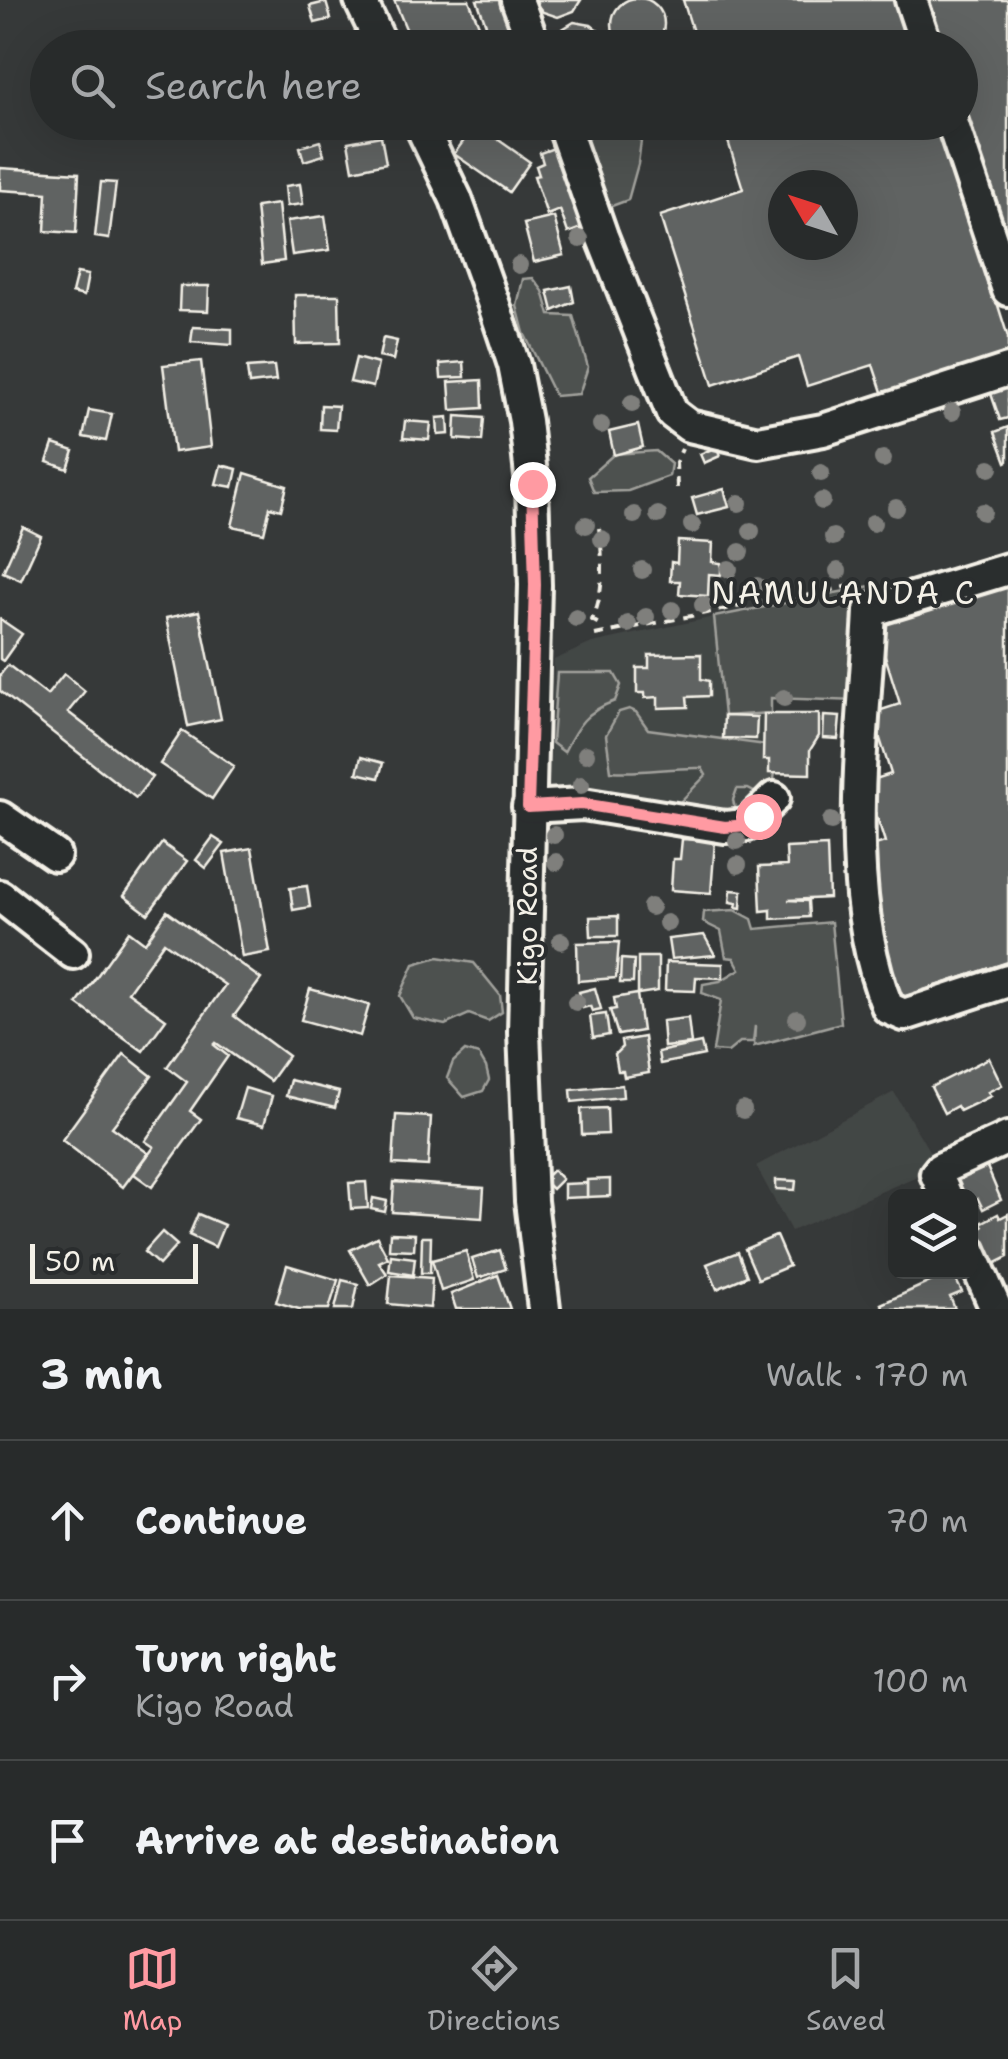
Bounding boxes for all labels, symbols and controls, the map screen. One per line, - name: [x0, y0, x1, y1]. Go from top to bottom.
- search box: [30, 30, 978, 140]
- icon: search: [65, 58, 120, 113]
- text: Search here: [145, 60, 362, 111]
- north arrow: [768, 170, 858, 260]
- route end: [510, 462, 556, 508]
- district label: NAMULANDA C: [711, 571, 977, 614]
- route start: [736, 794, 782, 840]
- street label: Kigo Road: [508, 847, 546, 986]
- map controls: [888, 1189, 978, 1279]
- button: layers: [888, 1189, 978, 1279]
- scale bar: [30, 1239, 198, 1284]
- text: 50 m: [45, 1242, 115, 1280]
- text: 3 min: [40, 1346, 162, 1402]
- text: Walk · 170 m: [766, 1353, 968, 1396]
- icon: ahead: [40, 1493, 95, 1548]
- text: Continue: [135, 1495, 307, 1546]
- text: 70 m: [885, 1499, 968, 1542]
- text: Turn right: [135, 1633, 337, 1684]
- icon: right: [40, 1653, 95, 1708]
- text: 100 m: [872, 1659, 968, 1702]
- text: Kigo Road: [135, 1684, 294, 1727]
- icon: arrive: [40, 1813, 95, 1868]
- text: Arrive at destination: [135, 1815, 559, 1866]
- tab: Map: [123, 1941, 182, 2039]
- tab: Directions: [427, 1941, 561, 2039]
- tab: Saved: [806, 1941, 885, 2039]

